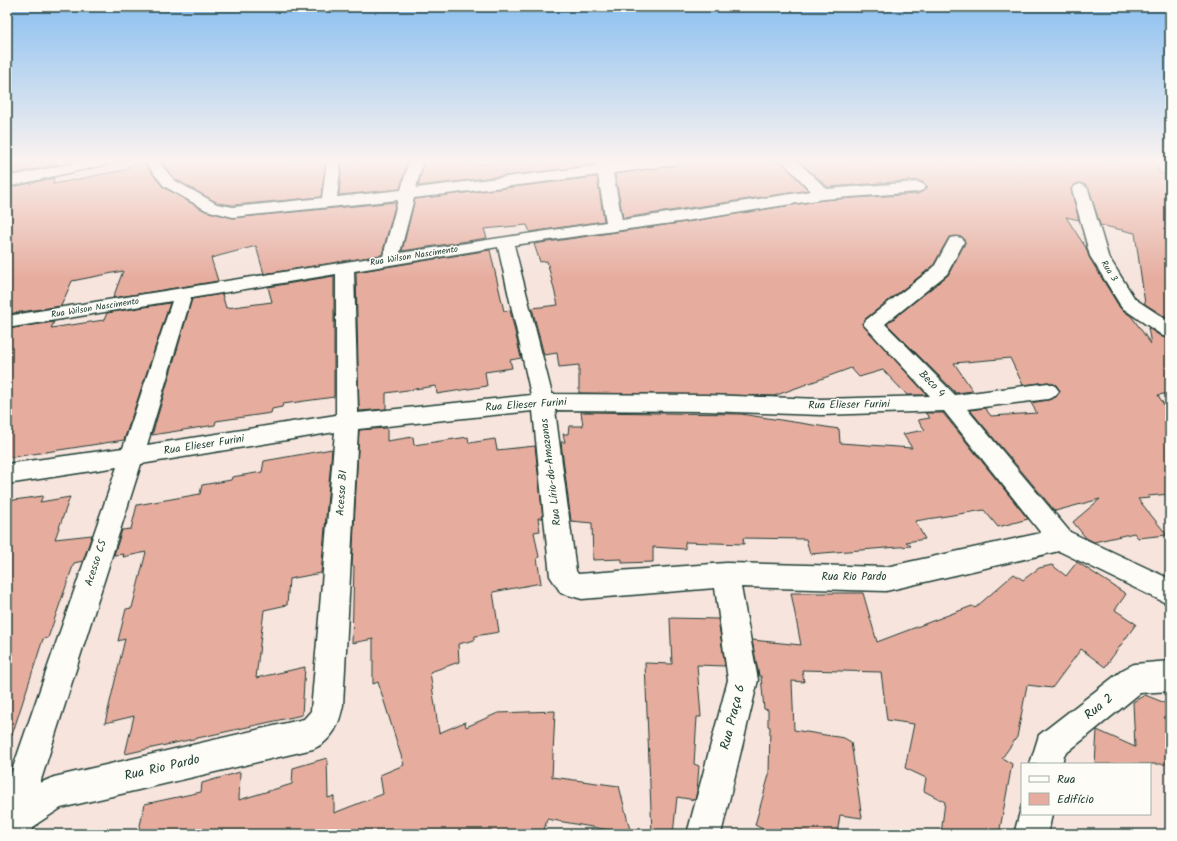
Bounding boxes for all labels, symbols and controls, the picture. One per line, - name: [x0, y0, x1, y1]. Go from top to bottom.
- street label: Rua Wilson Nascimento: [369, 242, 459, 270]
- street label: Rua 3: [1097, 257, 1121, 285]
- street label: Rua Wilson Nascimento: [50, 294, 140, 322]
- street label: Beco 4: [914, 366, 950, 402]
- street label: Rua Elieser Furini: [485, 393, 568, 417]
- street label: Rua Elieser Furini: [808, 395, 890, 415]
- street label: Rua Lírio-do-Amazonas: [535, 417, 567, 527]
- street label: Rua Elieser Furini: [162, 430, 246, 460]
- street label: Acesso B1: [331, 470, 353, 516]
- street label: Acesso C5: [80, 536, 112, 589]
- street label: Rua Rio Pardo: [822, 568, 886, 586]
- street label: Rua Praça 6: [715, 682, 751, 752]
- street label: Rua 2: [1080, 689, 1118, 725]
- street label: Rua Rio Pardo: [122, 749, 202, 787]
- legend: [1021, 763, 1151, 815]
- text: Rua: [1057, 770, 1076, 789]
- text: Edifício: [1057, 790, 1094, 809]

